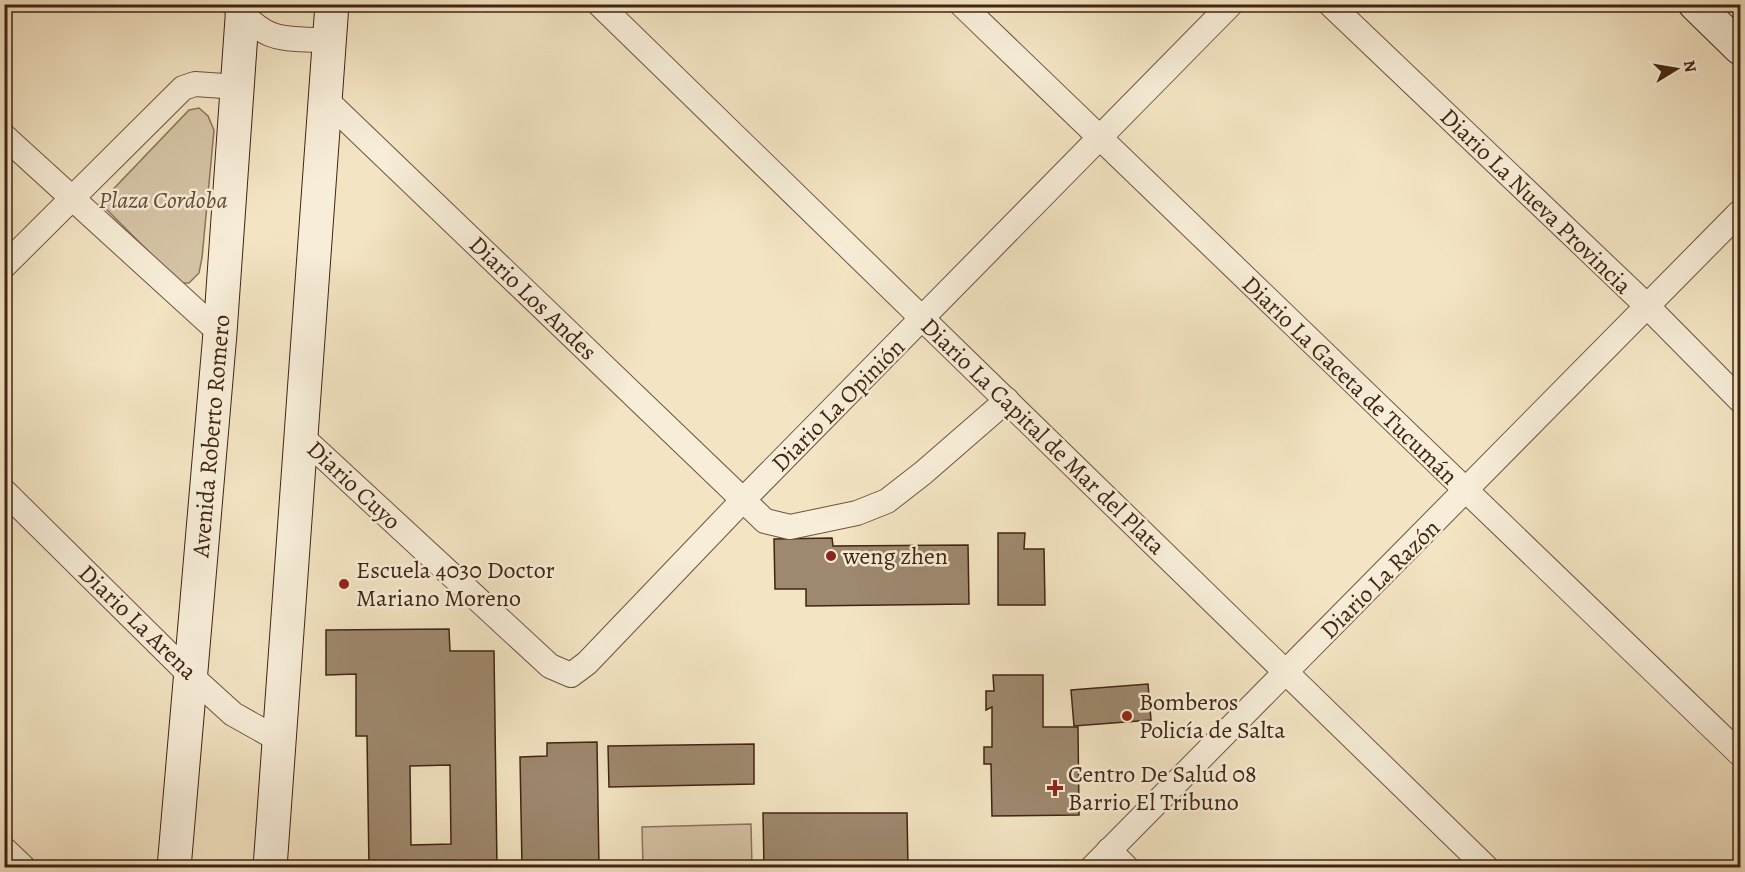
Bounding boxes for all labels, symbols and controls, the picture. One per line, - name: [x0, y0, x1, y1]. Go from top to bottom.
- north arrow: [1646, 39, 1706, 99]
- text: N: [1678, 59, 1702, 74]
- street label: Diario La Nueva Provincia: [1433, 101, 1639, 302]
- park label: Plaza Cordoba: [99, 184, 227, 216]
- street label: Diario Los Andes: [462, 229, 604, 367]
- street label: Diario La Gaceta de Tucumán: [1235, 268, 1465, 492]
- street label: Diario La Capital de Mar del Plata: [914, 311, 1173, 562]
- street label: Avenida Roberto Romero: [184, 313, 238, 560]
- street label: Diario La Opinión: [764, 331, 912, 479]
- street label: Diario Cuyo: [300, 433, 408, 537]
- street label: Diario La Razón: [1313, 512, 1447, 646]
- place label: weng zhen: [842, 540, 948, 572]
- marker: weng zhen: [824, 549, 838, 563]
- place label: Escuela 4030 Doctor Mariano Moreno: [356, 554, 555, 614]
- street label: Diario La Arena: [72, 557, 205, 687]
- marker: Escuela 4030 Doctor Mariano Moreno: [337, 577, 351, 591]
- place label: Bomberos Policía de Salta: [1139, 686, 1286, 746]
- marker: Bomberos Policía de Salta: [1120, 709, 1134, 723]
- place label: Centro De Salud 08 Barrio El Tribuno: [1068, 758, 1257, 818]
- marker: Centro De Salud 08 Barrio El Tribuno: [1046, 779, 1064, 797]

